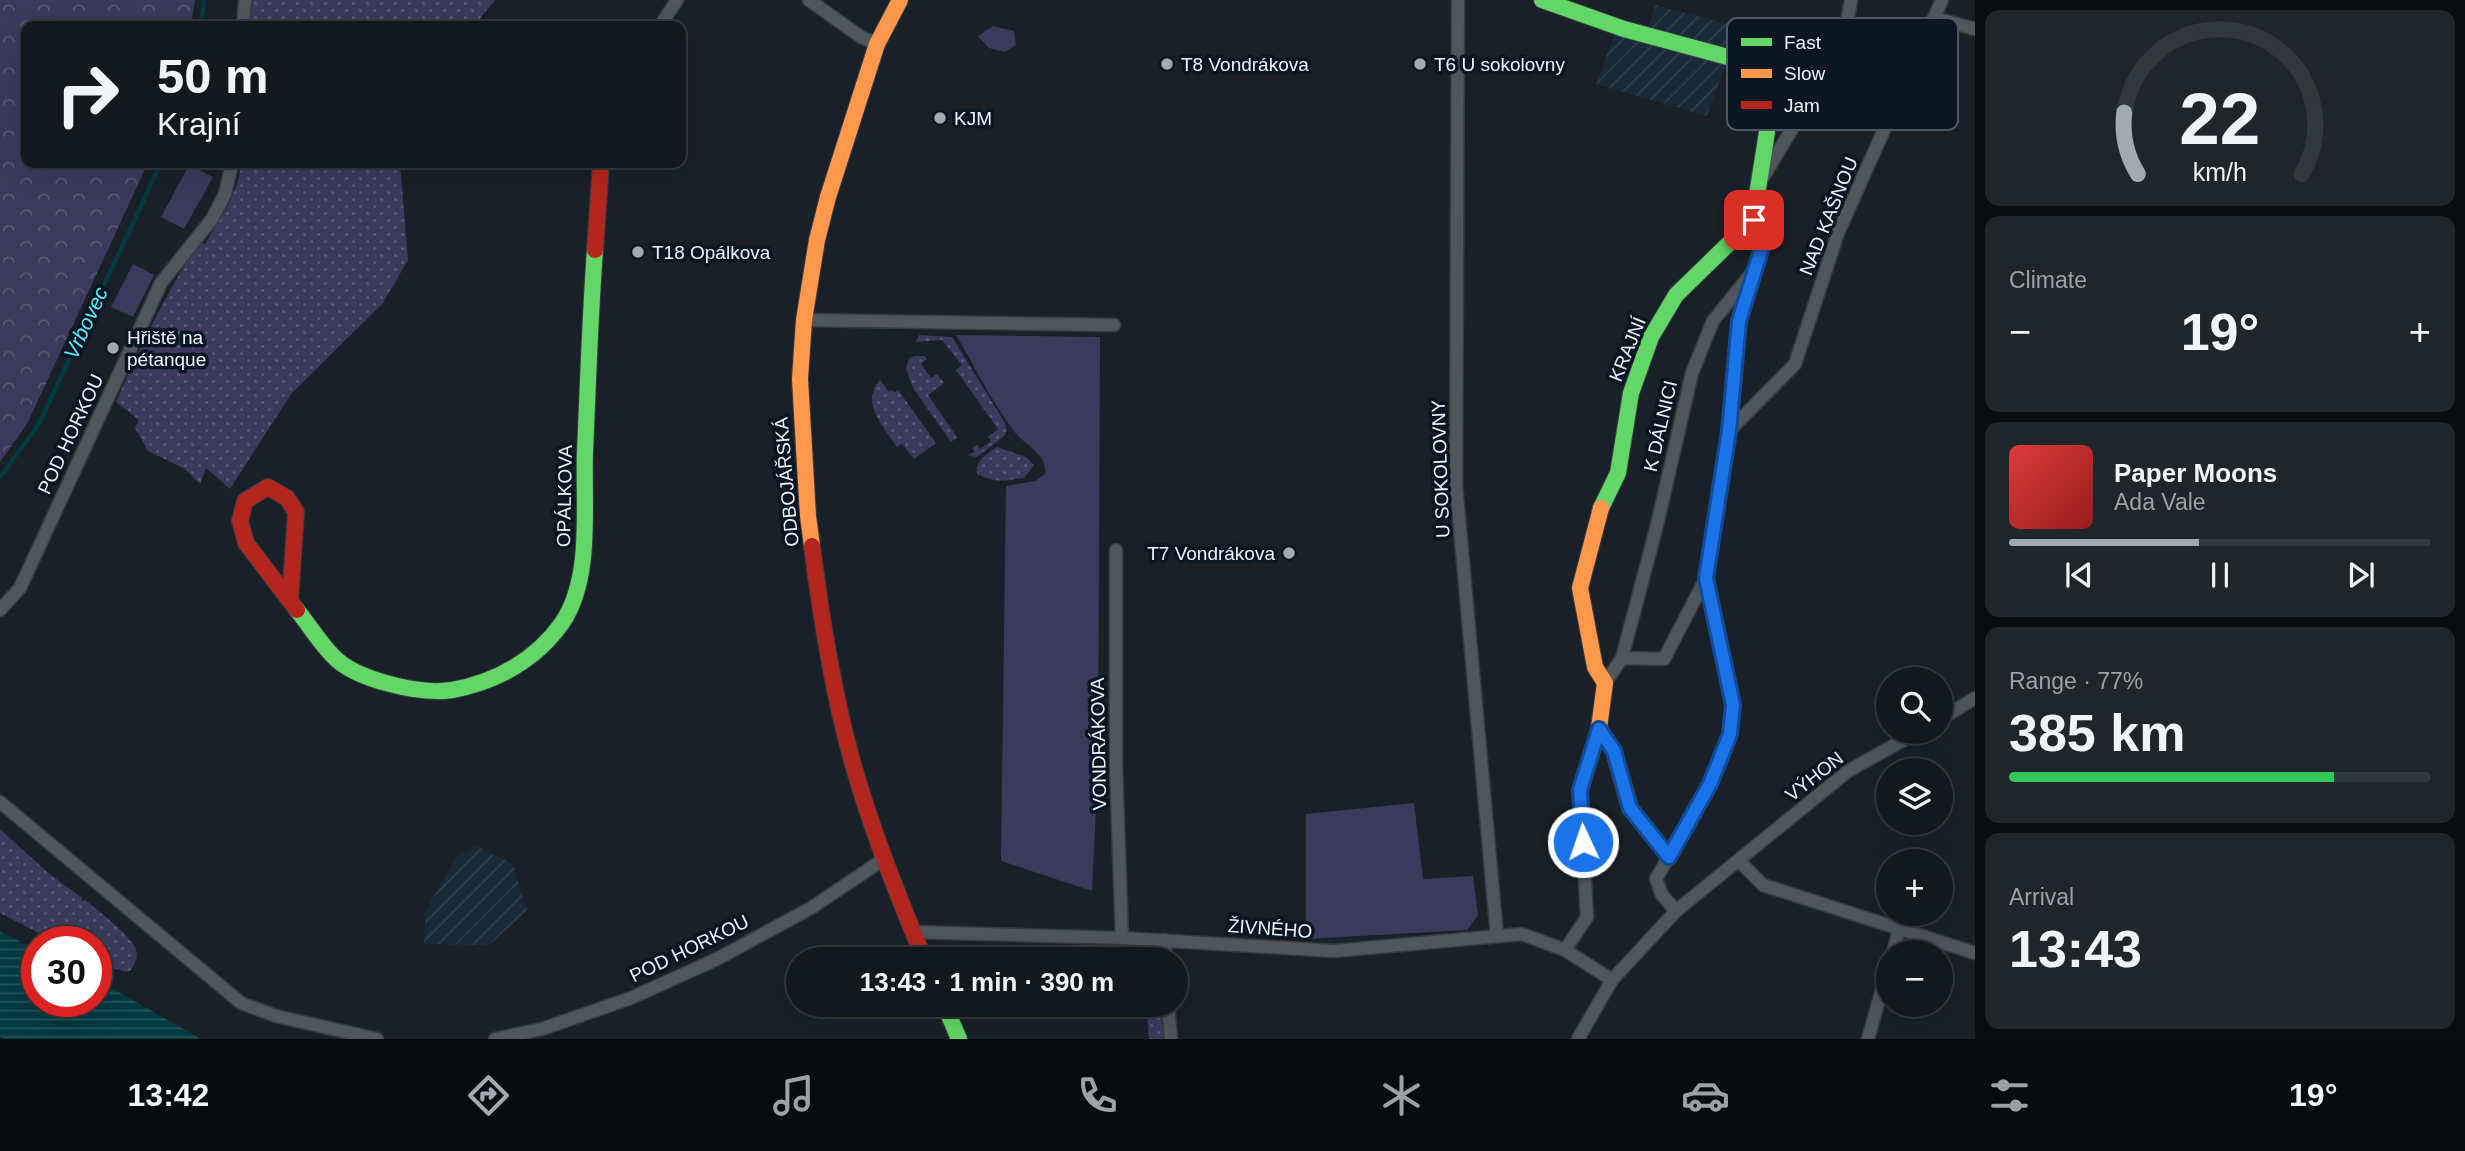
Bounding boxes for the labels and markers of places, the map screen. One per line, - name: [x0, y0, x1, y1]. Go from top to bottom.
- place label: T8 Vondrákova: [1181, 54, 1309, 75]
- place label: T6 U sokolovny: [1434, 54, 1565, 75]
- marker: T8 Vondrákova: [1159, 56, 1175, 72]
- marker: T6 U sokolovny: [1412, 56, 1428, 72]
- place label: KJM: [954, 108, 992, 129]
- marker: KJM: [932, 110, 948, 126]
- pin: [1724, 190, 1784, 250]
- place label: T18 Opálkova: [652, 242, 771, 263]
- marker: T18 Opálkova: [630, 244, 646, 260]
- place label: Hřiště na pétanque: [127, 327, 206, 370]
- marker: Hřiště na pétanque: [105, 340, 121, 356]
- place label: T7 Vondrákova: [1147, 543, 1275, 564]
- marker: T7 Vondrákova: [1281, 545, 1297, 561]

